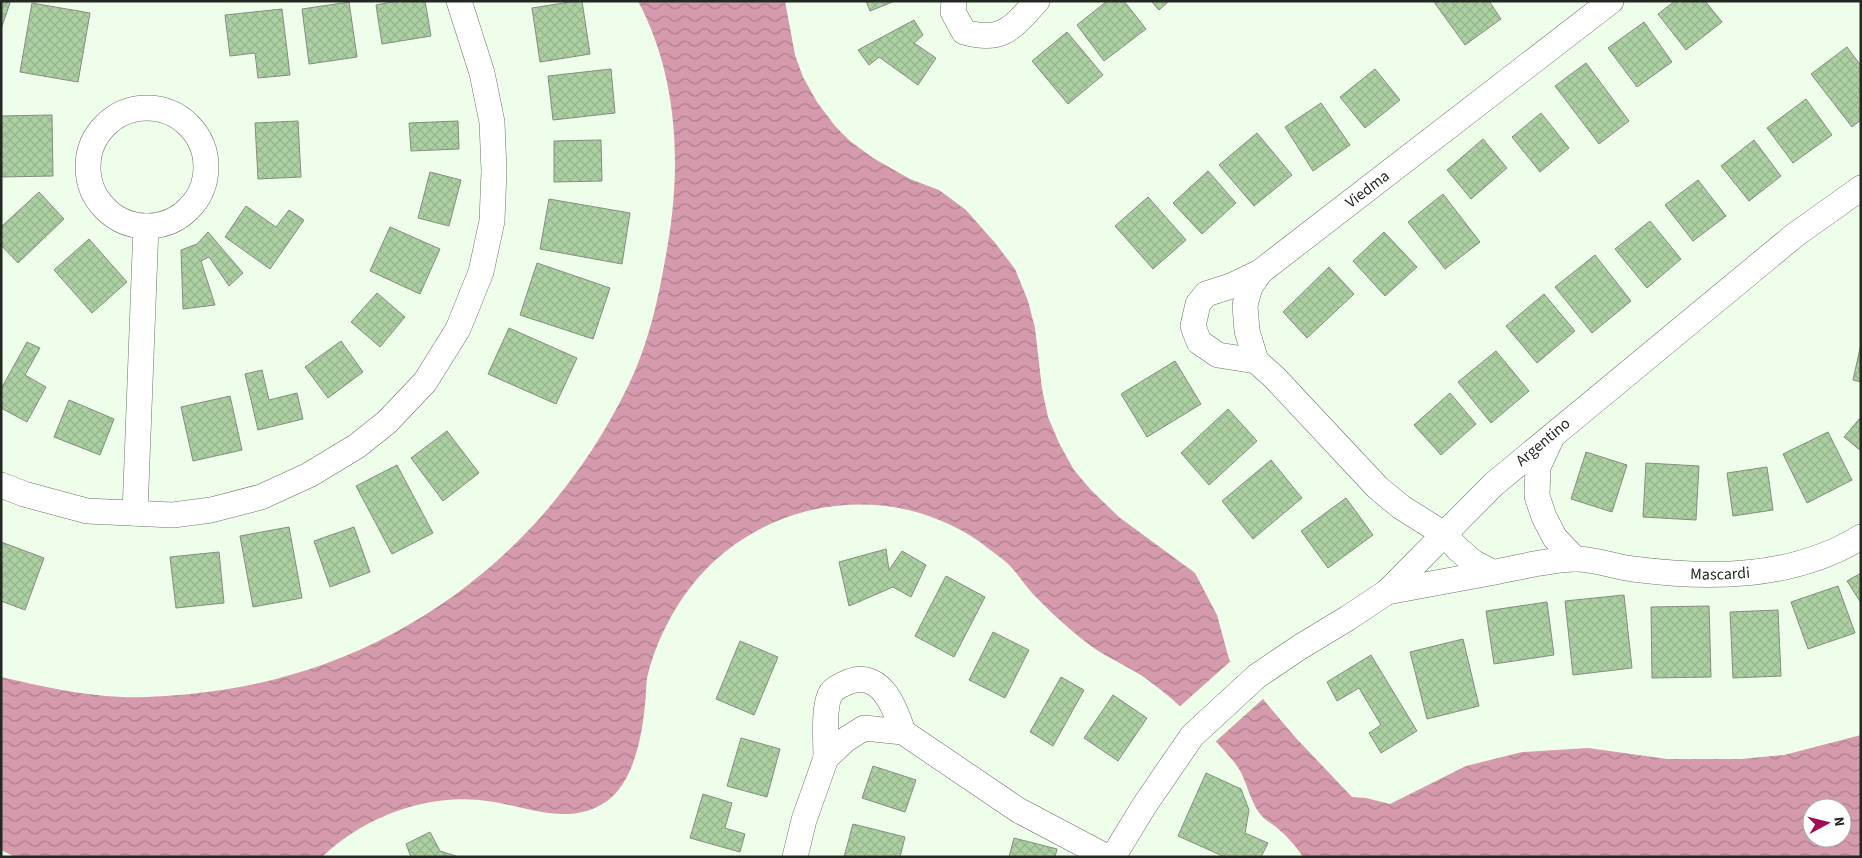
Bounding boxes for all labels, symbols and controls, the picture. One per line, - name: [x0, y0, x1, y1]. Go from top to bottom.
- street label: Viedma: [1341, 165, 1394, 213]
- street label: Argentino: [1511, 413, 1575, 471]
- street label: Mascardi: [1690, 562, 1751, 586]
- north arrow: [1802, 798, 1852, 848]
- text: N: [1828, 816, 1849, 827]

